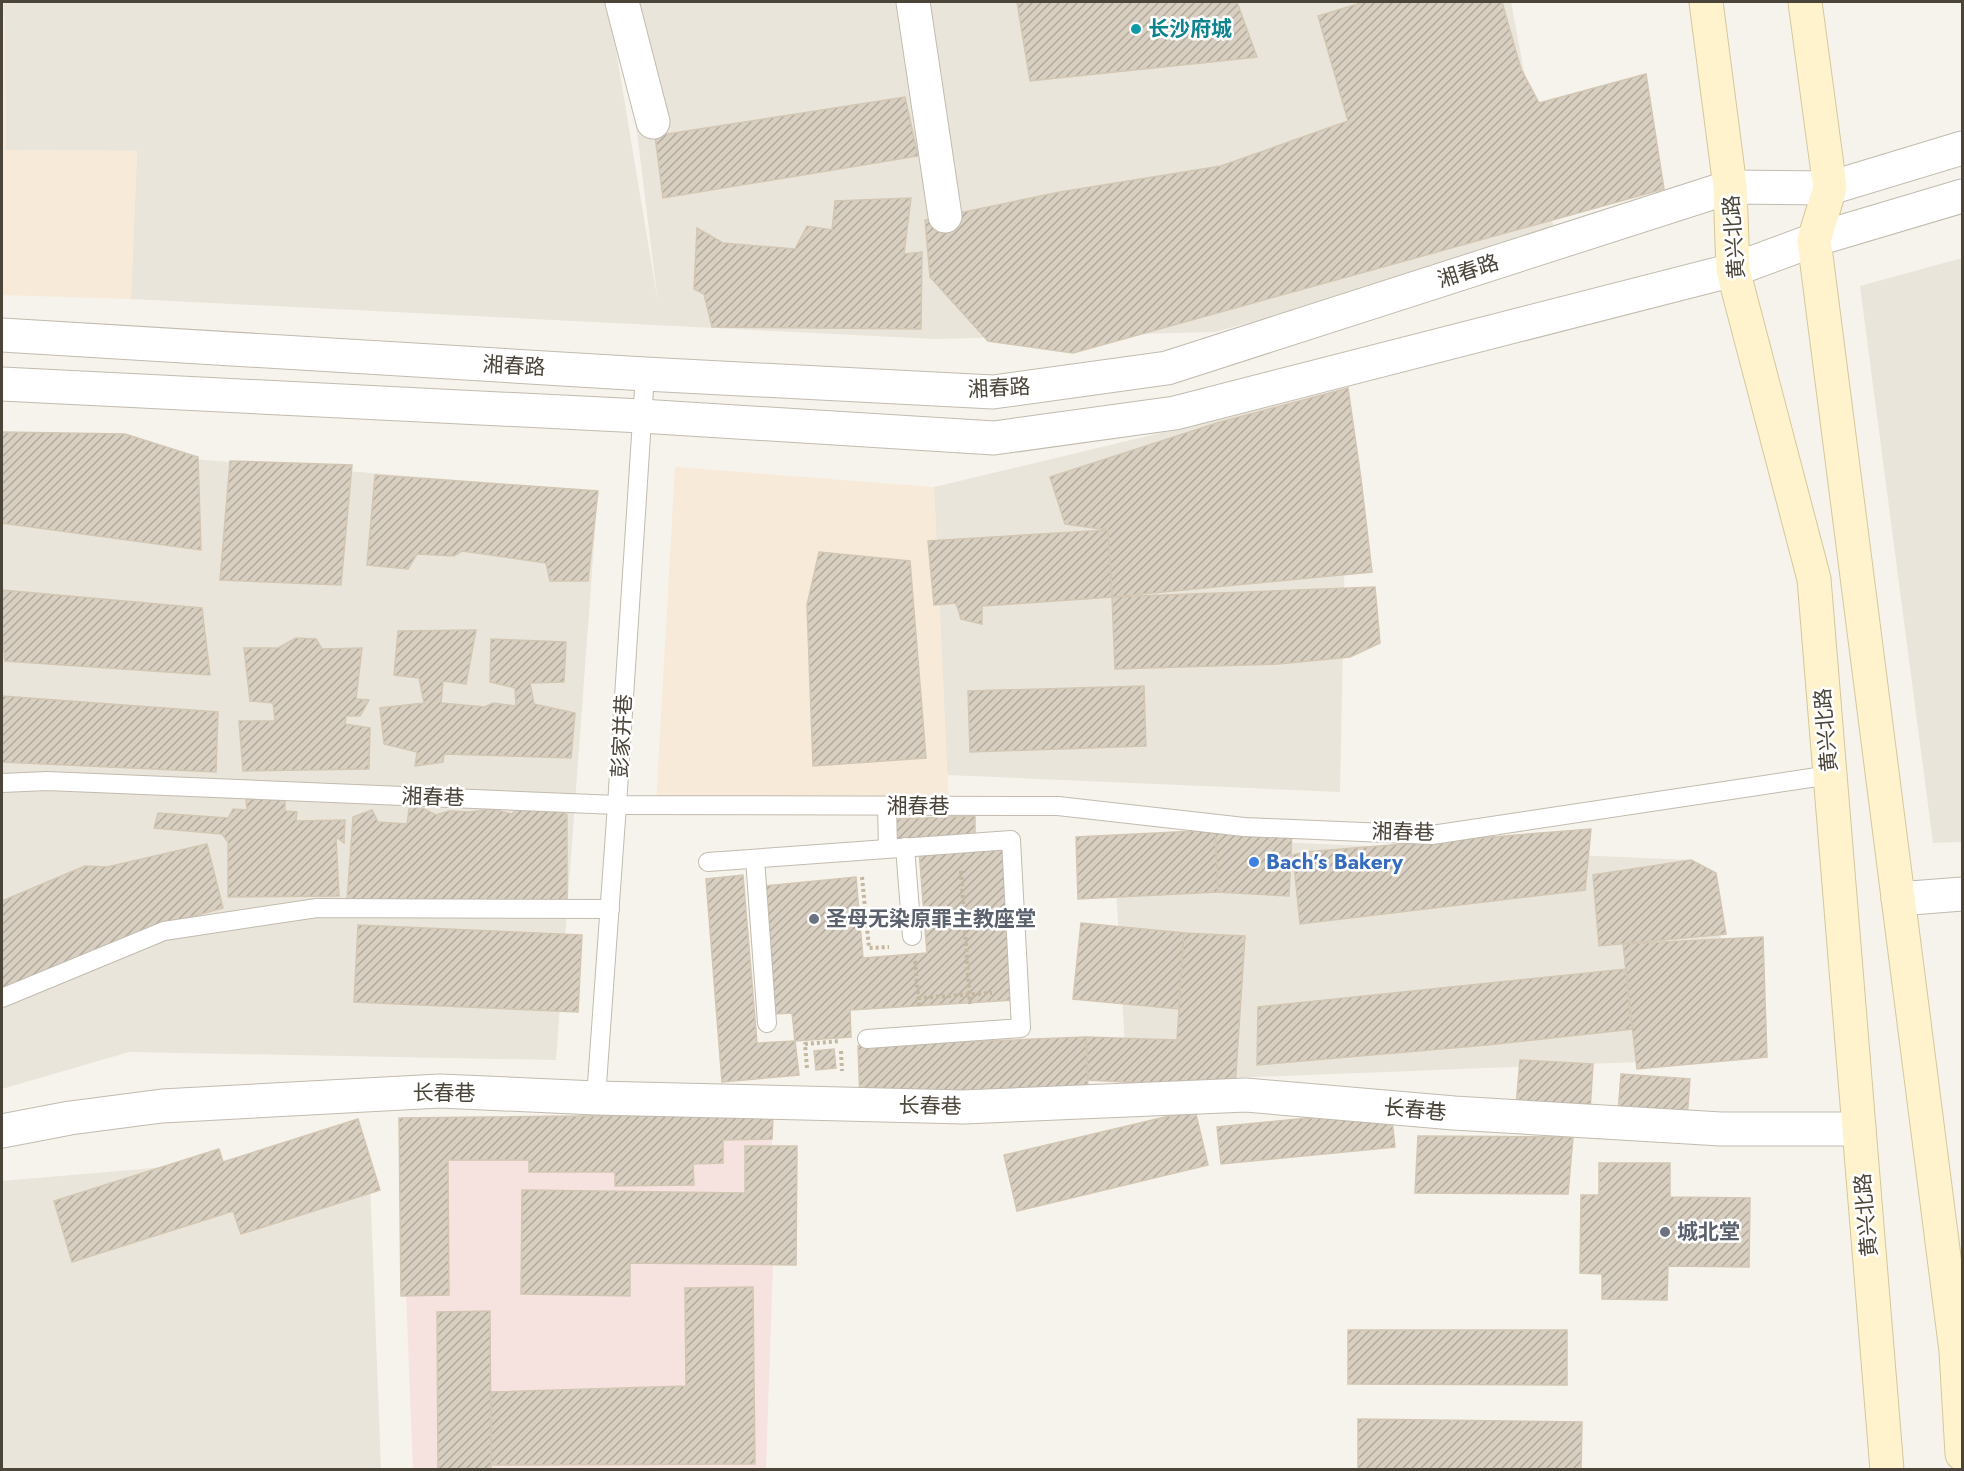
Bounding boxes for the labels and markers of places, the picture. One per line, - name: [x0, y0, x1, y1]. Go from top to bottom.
- place label: 长沙府城: [1148, 14, 1232, 44]
- marker: 长沙府城: [1129, 22, 1143, 36]
- place label: Bach’s Bakery: [1266, 847, 1404, 877]
- marker: Bach’s Bakery: [1247, 855, 1261, 869]
- place label: 圣母无染原罪主教座堂: [826, 904, 1036, 934]
- marker: 圣母无染原罪主教座堂: [807, 912, 821, 926]
- place label: 城北堂: [1677, 1217, 1740, 1247]
- marker: 城北堂: [1658, 1225, 1672, 1239]

